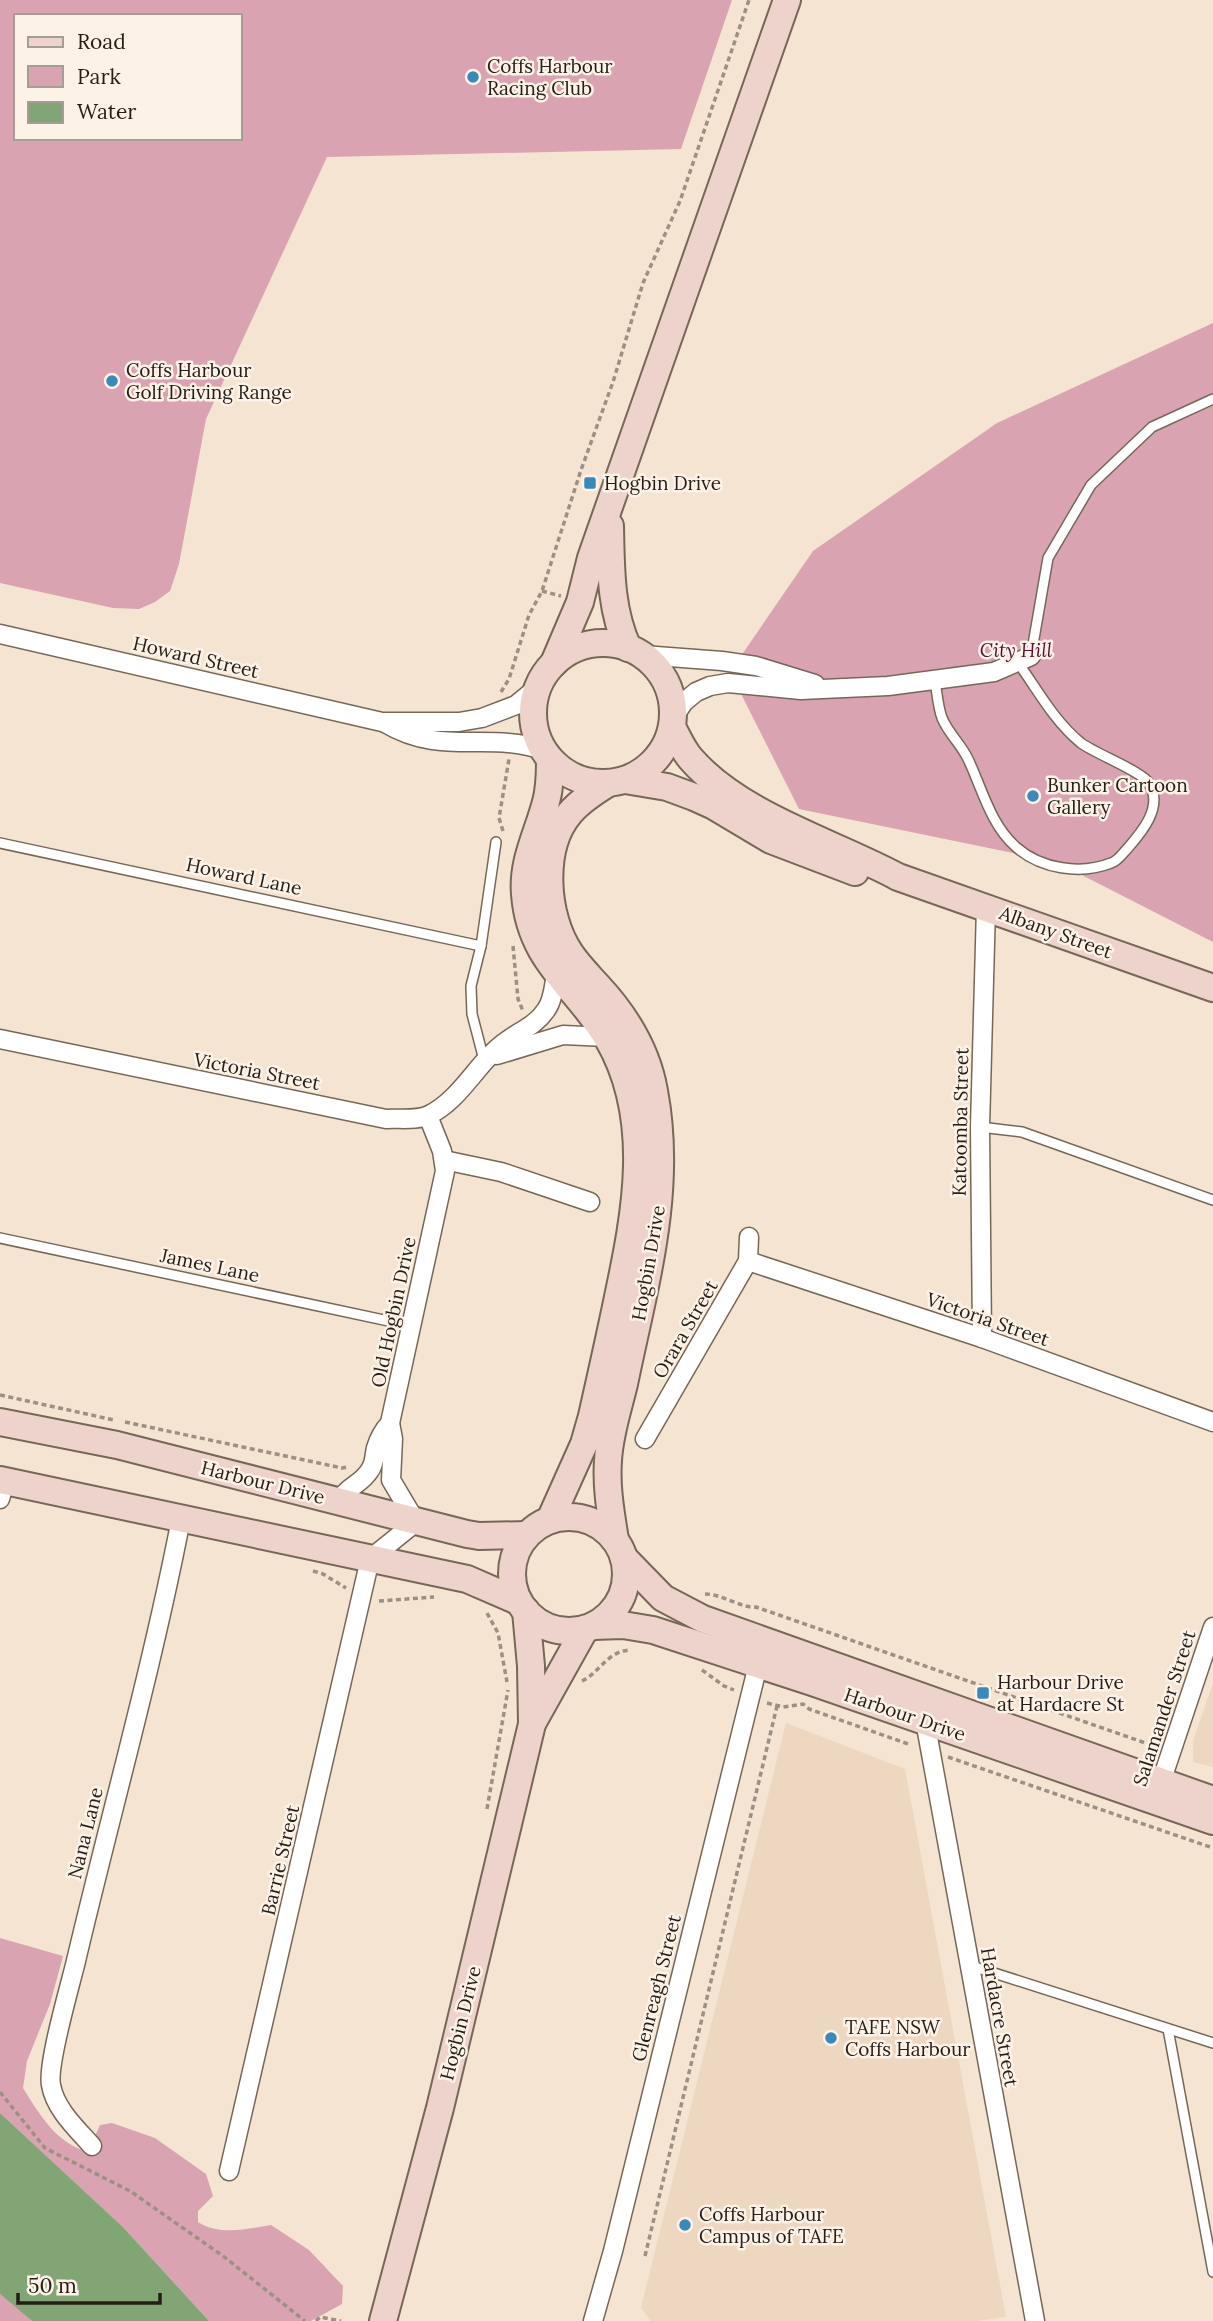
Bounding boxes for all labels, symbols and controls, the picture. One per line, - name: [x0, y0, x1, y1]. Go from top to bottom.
- legend: [14, 14, 242, 140]
- text: Road: [77, 28, 126, 55]
- place label: Coffs Harbour Racing Club: [487, 54, 613, 100]
- text: Park: [77, 63, 121, 90]
- marker: Coffs Harbour Racing Club: [465, 69, 481, 85]
- text: Water: [77, 98, 136, 125]
- place label: Coffs Harbour Golf Driving Range: [126, 358, 292, 404]
- marker: Coffs Harbour Golf Driving Range: [104, 373, 120, 389]
- place label: Hogbin Drive: [604, 471, 721, 495]
- marker: Hogbin Drive: [582, 475, 598, 491]
- street label: Howard Street: [131, 631, 262, 683]
- park label: City Hill: [980, 638, 1053, 662]
- place label: Bunker Cartoon Gallery: [1047, 773, 1188, 819]
- marker: Bunker Cartoon Gallery: [1025, 788, 1041, 804]
- street label: Howard Lane: [184, 852, 304, 900]
- street label: Albany Street: [995, 900, 1116, 964]
- street label: Victoria Street: [191, 1047, 323, 1095]
- street label: Katoomba Street: [947, 1047, 973, 1197]
- street label: Hogbin Drive: [626, 1203, 670, 1323]
- street label: Old Hogbin Drive: [365, 1234, 421, 1390]
- street label: James Lane: [157, 1243, 262, 1287]
- street label: Orara Street: [647, 1275, 723, 1383]
- street label: Victoria Street: [923, 1286, 1053, 1351]
- street label: Harbour Drive: [199, 1455, 327, 1509]
- street label: Salamander Street: [1127, 1626, 1201, 1789]
- place label: Harbour Drive at Hardacre St: [997, 1670, 1125, 1716]
- street label: Harbour Drive: [841, 1682, 969, 1746]
- marker: Harbour Drive at Hardacre St: [975, 1685, 991, 1701]
- street label: Nana Lane: [62, 1785, 108, 1881]
- street label: Barrie Street: [256, 1802, 304, 1918]
- street label: Glenreagh Street: [626, 1911, 686, 2064]
- street label: Hardacre Street: [976, 1945, 1024, 2089]
- street label: Hogbin Drive: [434, 1963, 486, 2083]
- place label: TAFE NSW Coffs Harbour: [845, 2015, 971, 2061]
- marker: TAFE NSW Coffs Harbour: [823, 2030, 839, 2046]
- place label: Coffs Harbour Campus of TAFE: [699, 2202, 844, 2248]
- marker: Coffs Harbour Campus of TAFE: [677, 2217, 693, 2233]
- scale bar: [18, 2262, 159, 2306]
- text: 50 m: [28, 2272, 77, 2299]

